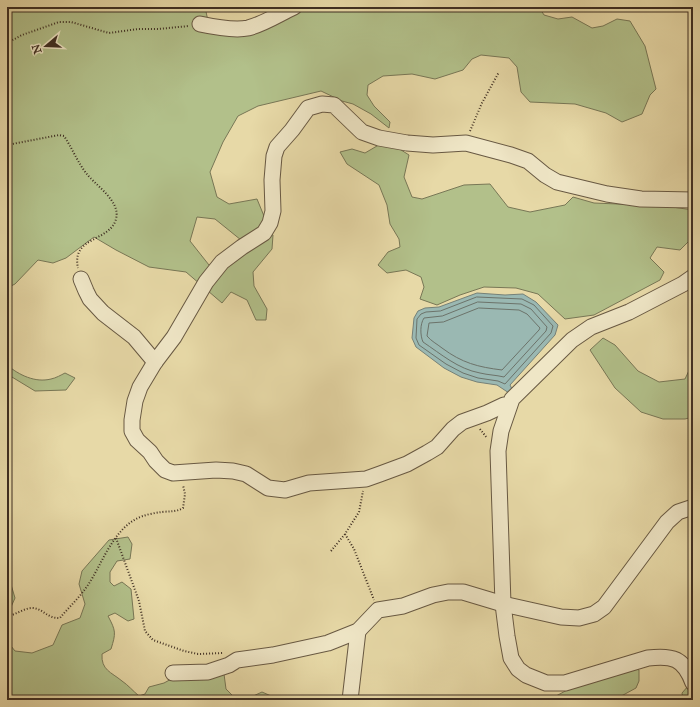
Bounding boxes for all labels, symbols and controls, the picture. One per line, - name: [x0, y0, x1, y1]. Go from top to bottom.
- north arrow: [26, 26, 66, 66]
- text: N: [29, 42, 45, 56]

